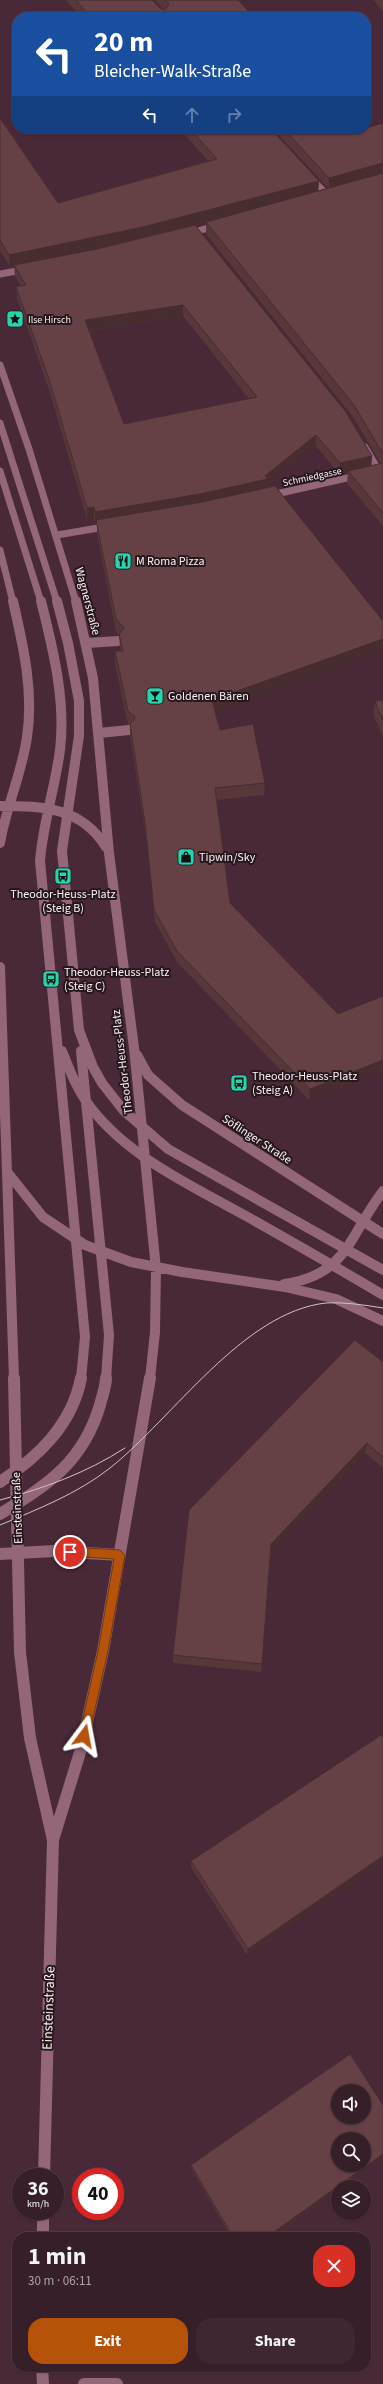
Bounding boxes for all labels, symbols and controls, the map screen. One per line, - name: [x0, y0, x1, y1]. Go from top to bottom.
- text: 20 m: [94, 22, 153, 62]
- icon: left: [28, 28, 80, 80]
- text: Bleicher-Walk-Straße: [94, 59, 251, 84]
- icon: left: [139, 104, 161, 126]
- icon: ahead: [181, 104, 203, 126]
- icon: right: [223, 104, 245, 126]
- place icon: Ilse Hirsch: [5, 309, 25, 329]
- place label: Ilse Hirsch: [28, 313, 71, 327]
- street label: Schmiedgasse: [281, 464, 343, 490]
- restaurant icon: M Roma Pizza: [113, 551, 133, 571]
- place label: M Roma Pizza: [136, 553, 204, 570]
- street label: Wagnerstraße: [70, 565, 105, 637]
- bar icon: Goldenen Bären: [145, 686, 165, 706]
- place label: Goldenen Bären: [168, 688, 249, 705]
- shop icon: Tipwin/Sky: [176, 847, 196, 867]
- place label: Tipwin/Sky: [199, 849, 256, 866]
- bus stop icon: Theodor-Heuss-Platz (Steig B): [53, 866, 73, 886]
- place label: Theodor-Heuss-Platz (Steig B): [10, 886, 116, 917]
- place label: Theodor-Heuss-Platz (Steig C): [64, 964, 169, 995]
- bus stop icon: Theodor-Heuss-Platz (Steig C): [41, 969, 61, 989]
- street label: Theodor-Heuss-Platz: [108, 1009, 137, 1115]
- place label: Theodor-Heuss-Platz (Steig A): [252, 1068, 357, 1099]
- bus stop icon: Theodor-Heuss-Platz (Steig A): [229, 1073, 249, 1093]
- street label: Söflinger Straße: [218, 1110, 295, 1168]
- street label: Einsteinstraße: [8, 1472, 27, 1544]
- pin: [53, 1535, 87, 1569]
- icon: arrive: [59, 1541, 81, 1563]
- position arrow: [63, 1715, 105, 1757]
- street label: Einsteinstraße: [38, 1966, 60, 2050]
- map controls: [331, 2084, 371, 2220]
- button: sound: [331, 2084, 371, 2124]
- button: search: [331, 2132, 371, 2172]
- speed limit sign: 40: [72, 2168, 124, 2220]
- text: 36: [27, 2175, 49, 2203]
- button: layers: [331, 2180, 371, 2220]
- text: km/h: [27, 2197, 49, 2211]
- text: 1 min: [28, 2239, 86, 2274]
- button: close: [313, 2245, 355, 2287]
- text: 30 m · 06:11: [28, 2272, 92, 2290]
- button: Exit: [28, 2318, 188, 2364]
- button: Share: [196, 2318, 355, 2364]

